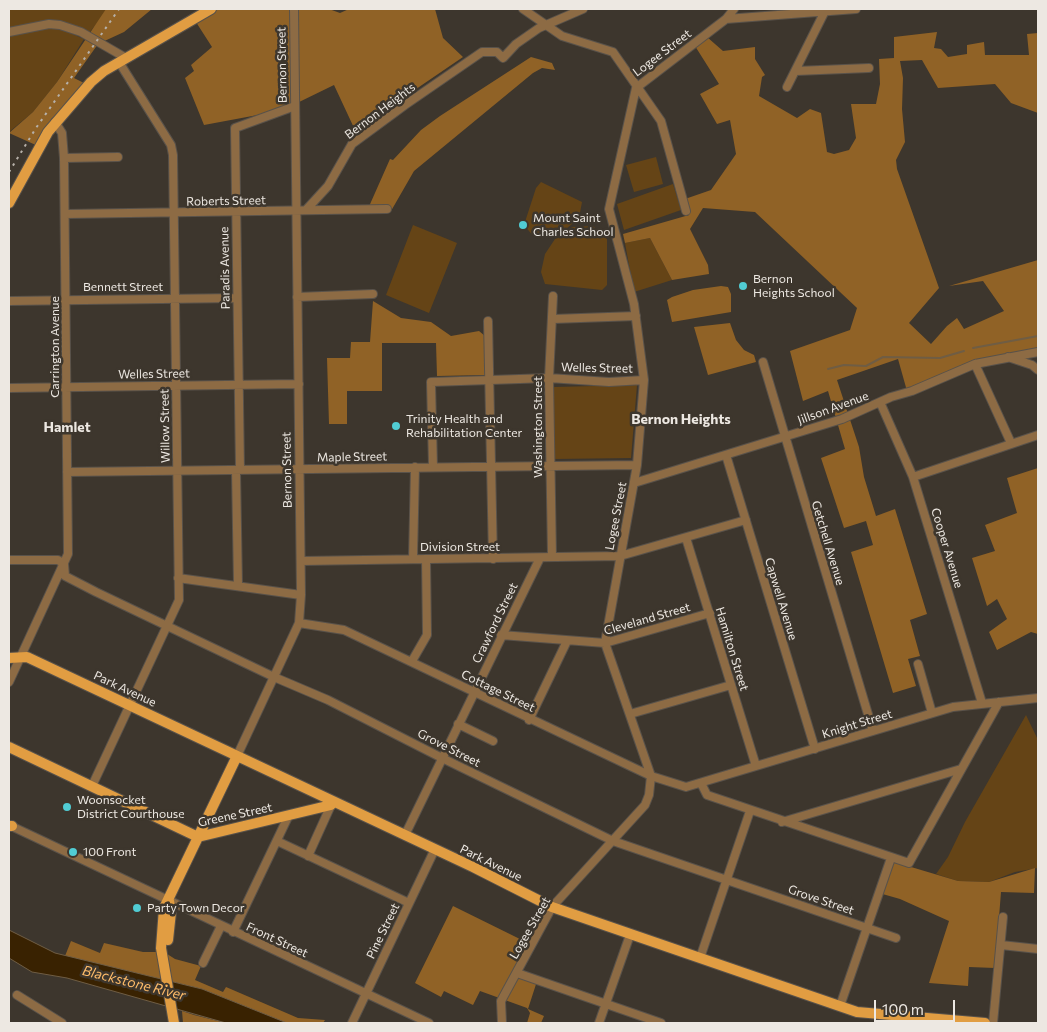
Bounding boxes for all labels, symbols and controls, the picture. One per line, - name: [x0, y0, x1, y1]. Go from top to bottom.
- street label: Logee Street: [630, 26, 694, 80]
- street label: Bernon Street: [274, 27, 290, 103]
- street label: Bernon Heights: [342, 80, 418, 142]
- street label: Roberts Street: [186, 193, 266, 209]
- place label: Mount Saint Charles School: [533, 211, 614, 239]
- marker: Mount Saint Charles School: [517, 219, 529, 231]
- street label: Paradis Avenue: [217, 227, 233, 309]
- place label: Bernon Heights School: [753, 272, 835, 300]
- street label: Bennett Street: [83, 280, 163, 294]
- marker: Bernon Heights School: [737, 280, 749, 292]
- street label: Carrington Avenue: [48, 296, 62, 398]
- street label: Welles Street: [561, 360, 633, 376]
- street label: Welles Street: [118, 366, 190, 382]
- street label: Washington Street: [531, 376, 545, 478]
- street label: Jillson Avenue: [796, 388, 870, 428]
- street label: Willow Street: [157, 389, 173, 463]
- district label: Bernon Heights: [631, 411, 731, 427]
- place label: Trinity Health and Rehabilitation Center: [406, 412, 522, 440]
- district label: Hamlet: [43, 419, 91, 435]
- marker: Trinity Health and Rehabilitation Center: [390, 420, 402, 432]
- street label: Bernon Street: [279, 432, 295, 508]
- street label: Maple Street: [317, 449, 387, 465]
- street label: Logee Street: [602, 481, 630, 551]
- street label: Getchell Avenue: [808, 499, 848, 587]
- street label: Cooper Avenue: [928, 506, 966, 590]
- street label: Division Street: [420, 540, 500, 554]
- street label: Capwell Avenue: [762, 556, 800, 642]
- street label: Crawford Street: [469, 580, 521, 666]
- street label: Cleveland Street: [602, 600, 692, 638]
- street label: Hamilton Street: [712, 605, 752, 693]
- street label: Cottage Street: [459, 667, 537, 715]
- street label: Park Avenue: [91, 668, 159, 710]
- street label: Knight Street: [820, 707, 894, 741]
- street label: Grove Street: [415, 726, 483, 770]
- place label: Woonsocket District Courthouse: [77, 793, 185, 821]
- street label: Greene Street: [197, 800, 273, 830]
- marker: Woonsocket District Courthouse: [61, 801, 73, 813]
- street label: Park Avenue: [458, 842, 524, 884]
- place label: 100 Front: [83, 845, 136, 859]
- marker: 100 Front: [67, 846, 79, 858]
- street label: Grove Street: [786, 882, 856, 918]
- street label: Logee Street: [506, 894, 554, 962]
- place label: Party Town Decor: [147, 901, 245, 915]
- street label: Pine Street: [363, 901, 403, 961]
- marker: Party Town Decor: [131, 902, 143, 914]
- street label: Front Street: [244, 919, 310, 961]
- water label: Blackstone River: [81, 962, 187, 1004]
- scale bar: [877, 990, 958, 1022]
- text: 100 m: [882, 1000, 924, 1018]

